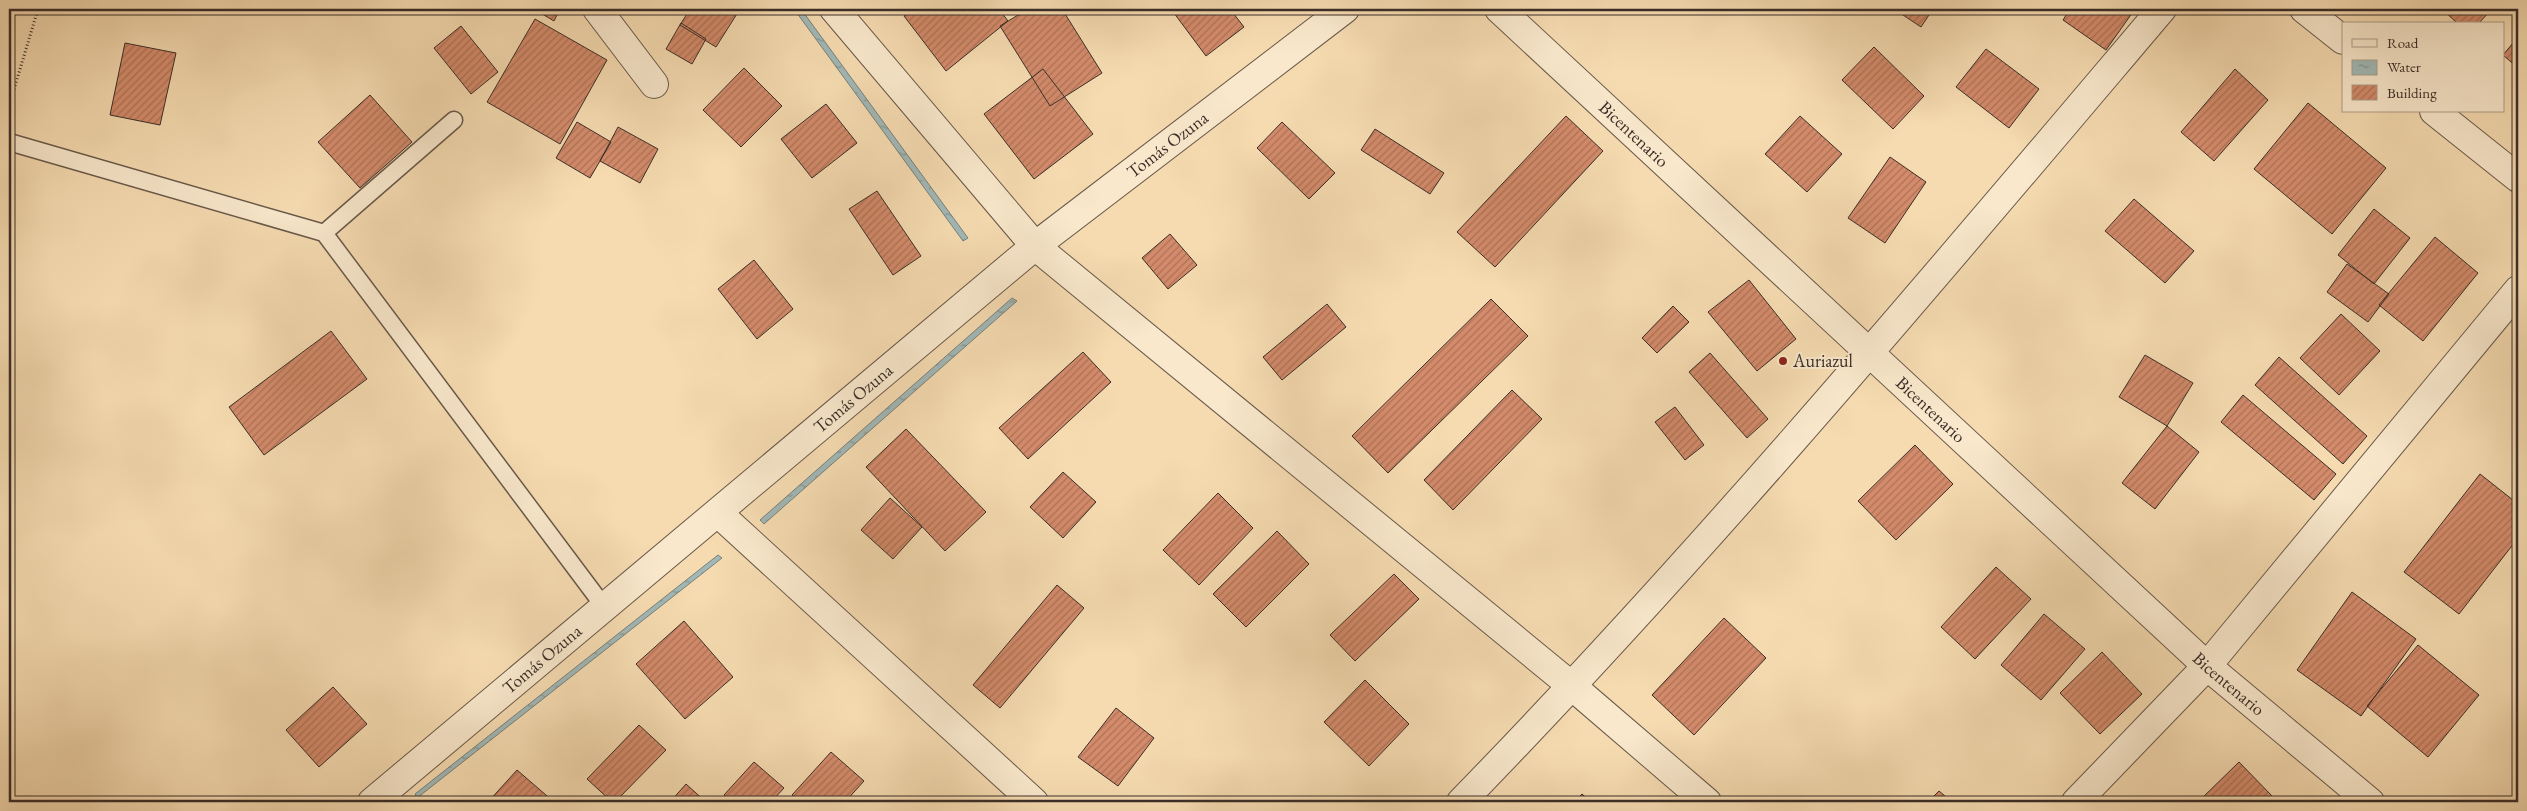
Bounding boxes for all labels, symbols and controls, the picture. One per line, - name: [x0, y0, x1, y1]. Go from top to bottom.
- legend: [2342, 22, 2504, 112]
- text: Road: [2387, 33, 2419, 52]
- text: Water: [2387, 57, 2421, 76]
- text: Building: [2387, 83, 2437, 102]
- street label: Bicentenario: [1594, 96, 1674, 172]
- street label: Tomás Ozuna: [1122, 105, 1213, 183]
- place label: Auriazul: [1792, 349, 1853, 372]
- marker: Auriazul: [1777, 355, 1789, 367]
- street label: Tomás Ozuna: [809, 358, 898, 438]
- street label: Bicentenario: [1891, 371, 1971, 447]
- street label: Tomás Ozuna: [497, 619, 587, 699]
- street label: Bicentenario: [2188, 647, 2270, 720]

